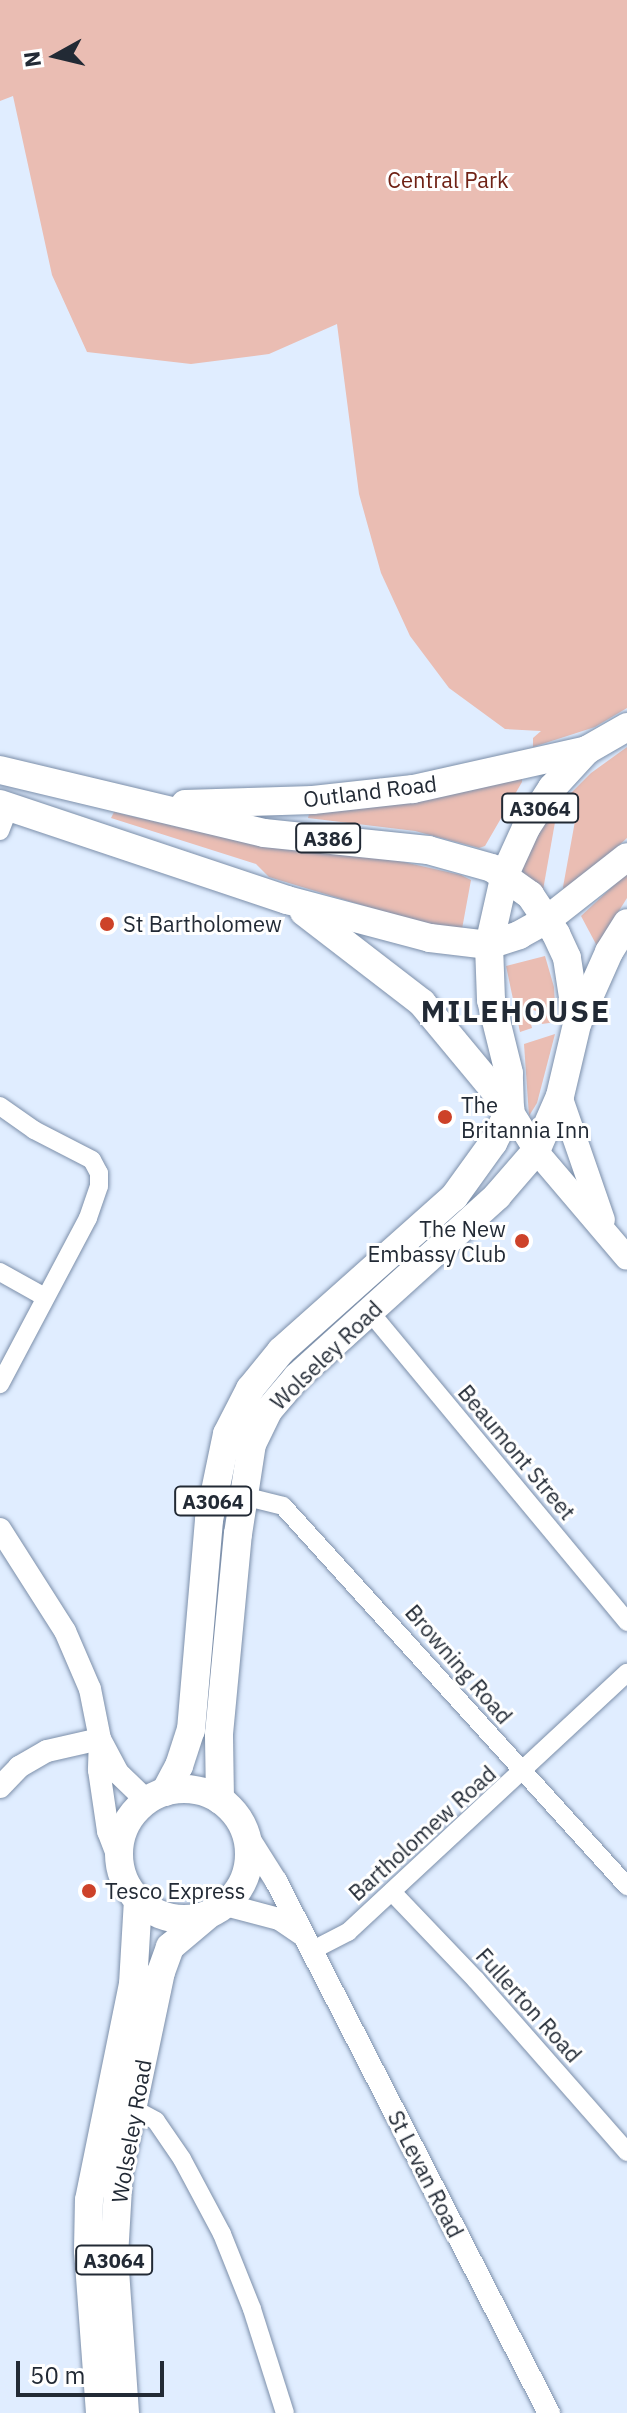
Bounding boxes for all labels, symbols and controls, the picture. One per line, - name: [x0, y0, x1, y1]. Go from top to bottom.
- north arrow: [16, 16, 96, 96]
- text: N: [16, 50, 47, 69]
- park label: Central Park: [387, 167, 509, 193]
- street label: Outland Road: [302, 770, 438, 812]
- road number: A3064: [500, 792, 580, 824]
- road number: A386: [294, 822, 362, 854]
- place label: St Bartholomew: [123, 911, 282, 937]
- marker: St Bartholomew: [98, 915, 116, 933]
- district label: MILEHOUSE: [421, 993, 611, 1029]
- place label: The Britannia Inn: [461, 1091, 590, 1142]
- marker: The Britannia Inn: [436, 1108, 454, 1126]
- place label: The New Embassy Club: [367, 1215, 506, 1266]
- marker: The New Embassy Club: [513, 1232, 531, 1250]
- street label: Wolseley Road: [265, 1295, 387, 1415]
- street label: Beaumont Street: [453, 1379, 581, 1525]
- road number: A3064: [173, 1485, 253, 1517]
- street label: Browning Road: [400, 1599, 518, 1729]
- street label: Bartholomew Road: [343, 1760, 501, 1906]
- place label: Tesco Express: [105, 1878, 245, 1904]
- marker: Tesco Express: [80, 1882, 98, 1900]
- street label: Fullerton Road: [471, 1942, 587, 2068]
- street label: Wolseley Road: [105, 2057, 157, 2205]
- street label: St Levan Road: [383, 2106, 469, 2242]
- road number: A3064: [74, 2244, 154, 2276]
- scale bar: [20, 2345, 168, 2395]
- text: 50 m: [30, 2359, 85, 2391]

